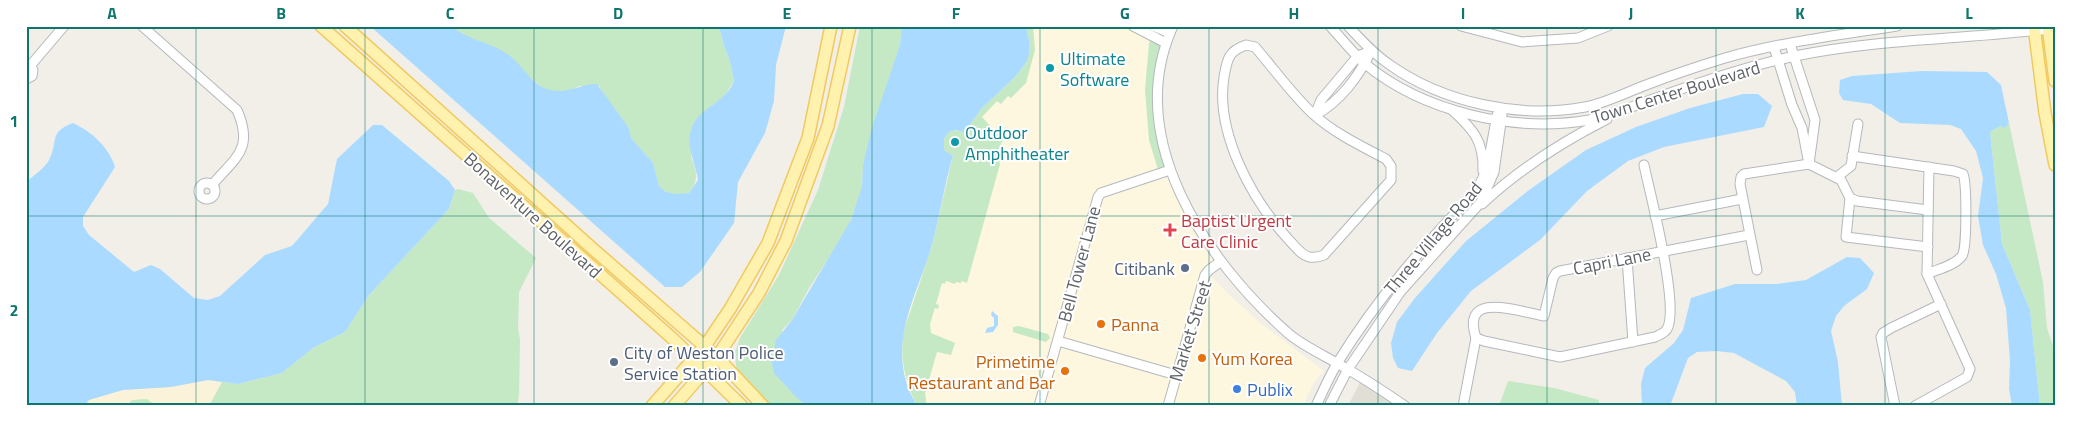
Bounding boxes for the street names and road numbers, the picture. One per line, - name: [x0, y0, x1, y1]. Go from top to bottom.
- street label: Town Center Boulevard: [1588, 54, 1764, 130]
- street label: Bonaventure Boulevard: [458, 146, 608, 284]
- street label: Three Village Road: [1378, 176, 1488, 300]
- street label: Bell Tower Lane: [1051, 203, 1107, 325]
- street label: Capri Lane: [1571, 240, 1653, 282]
- street label: Market Street: [1162, 276, 1218, 385]

